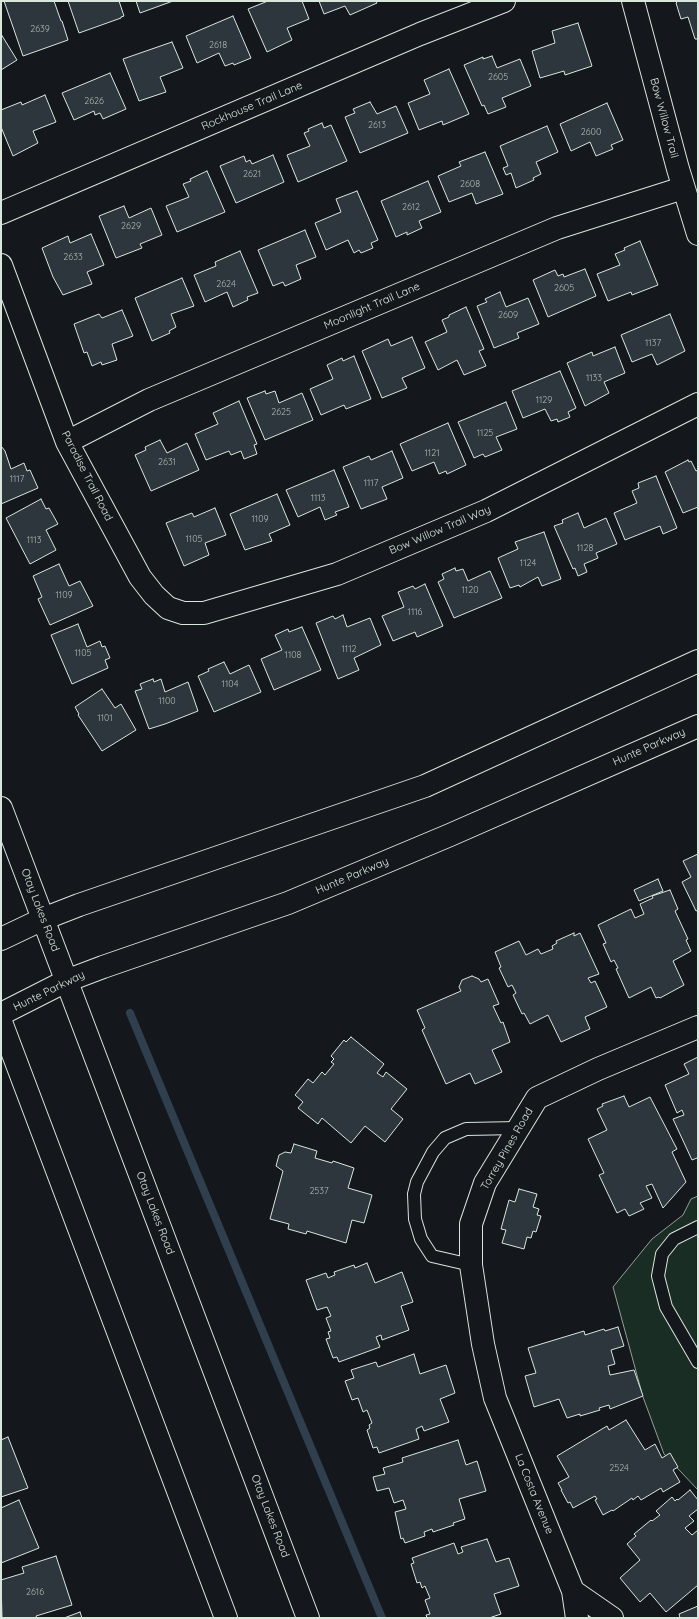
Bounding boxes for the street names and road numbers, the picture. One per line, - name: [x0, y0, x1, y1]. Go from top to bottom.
- street label: Bow Willow Trail: [647, 76, 681, 160]
- street label: Rockhouse Trail Lane: [199, 79, 305, 133]
- street label: Moonlight Trail Lane: [322, 280, 422, 332]
- street label: Paradise Trail Road: [59, 429, 115, 523]
- street label: Bow Willow Trail Way: [387, 503, 493, 557]
- street label: Hunte Parkway: [611, 725, 687, 769]
- street label: Hunte Parkway: [314, 855, 390, 897]
- street label: Otay Lakes Road: [18, 867, 62, 953]
- street label: Hunte Parkway: [11, 968, 87, 1014]
- street label: Torrey Pines Road: [478, 1106, 536, 1192]
- street label: Otay Lakes Road: [133, 1170, 177, 1256]
- street label: La Costa Avenue: [512, 1452, 556, 1536]
- street label: Otay Lakes Road: [248, 1473, 292, 1559]

